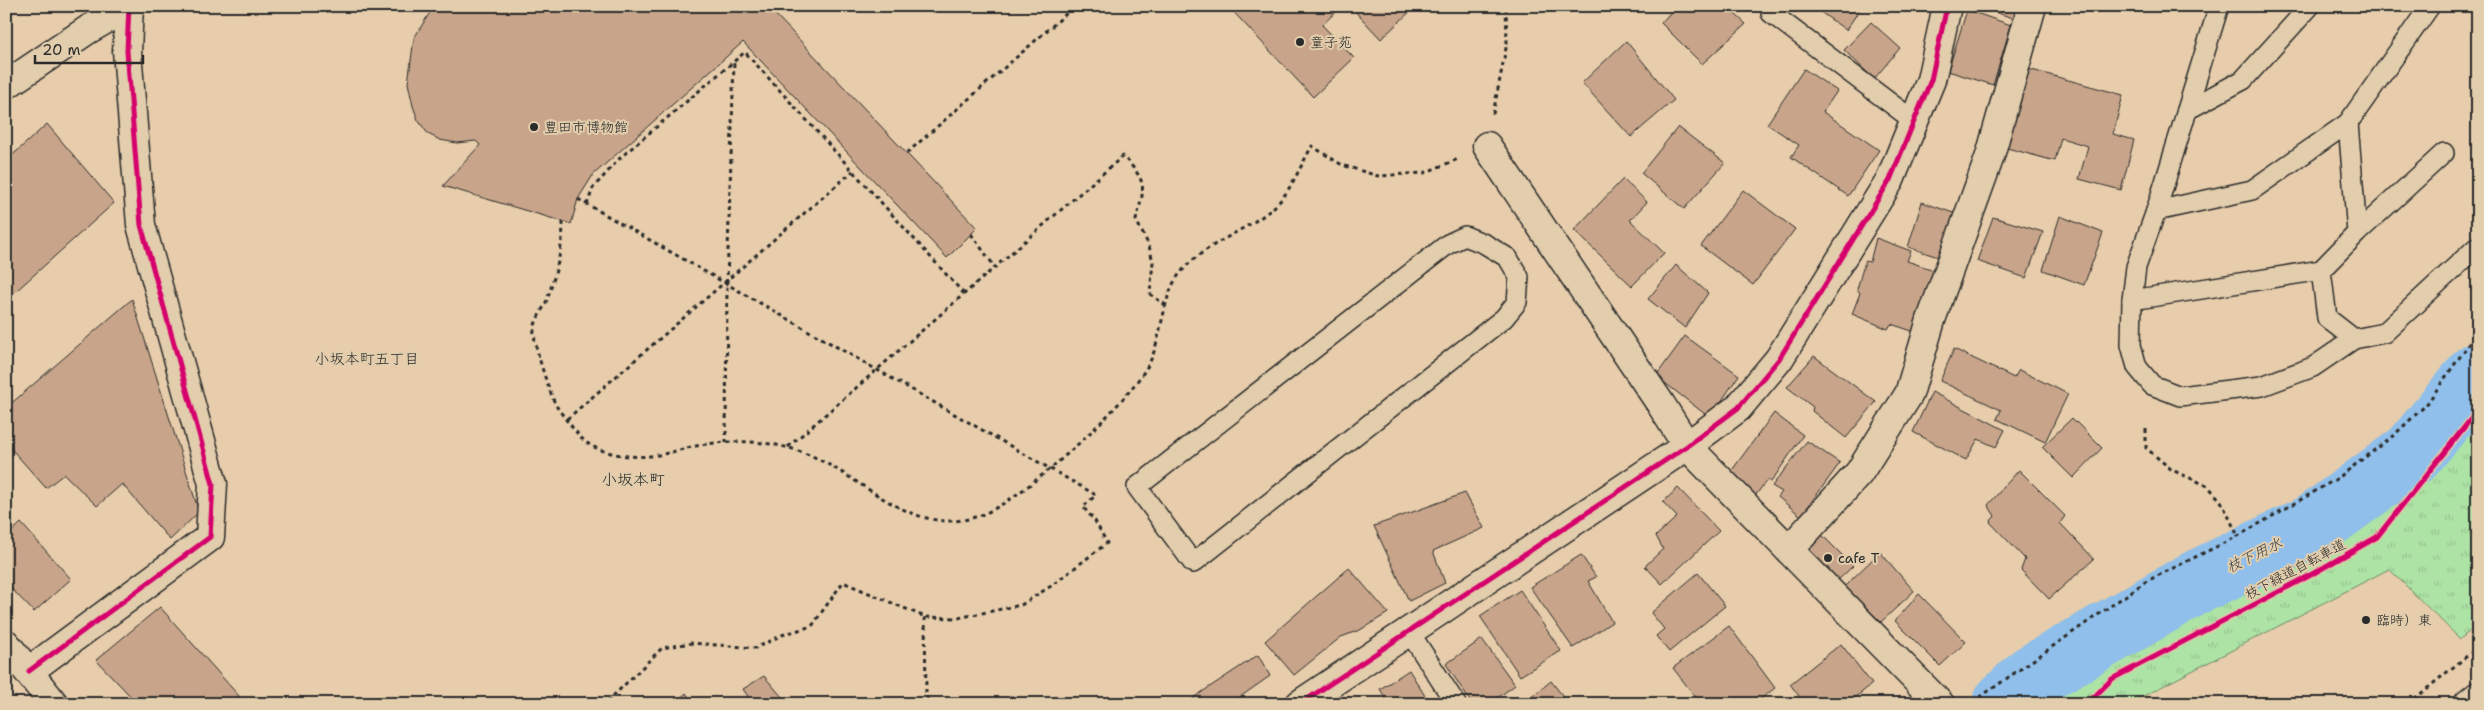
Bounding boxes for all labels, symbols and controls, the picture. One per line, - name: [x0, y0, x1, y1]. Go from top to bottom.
- scale bar: [35, 32, 142, 64]
- place label: 童子苑: [1310, 33, 1352, 51]
- marker: 童子苑: [1294, 36, 1306, 48]
- text: 20 m: [42, 40, 81, 60]
- place label: 豊田市博物館: [544, 118, 628, 136]
- marker: 豊田市博物館: [528, 121, 540, 133]
- district label: 小坂本町五丁目: [314, 349, 420, 369]
- district label: 小坂本町: [601, 469, 665, 490]
- water label: 枝下用水: [2223, 533, 2285, 577]
- street label: 枝下緑道自転車道: [2241, 535, 2349, 603]
- place label: cafe T: [1838, 549, 1880, 567]
- marker: cafe T: [1822, 552, 1834, 564]
- place label: 臨時）東: [2376, 611, 2432, 629]
- marker: 臨時）東: [2360, 614, 2372, 626]

